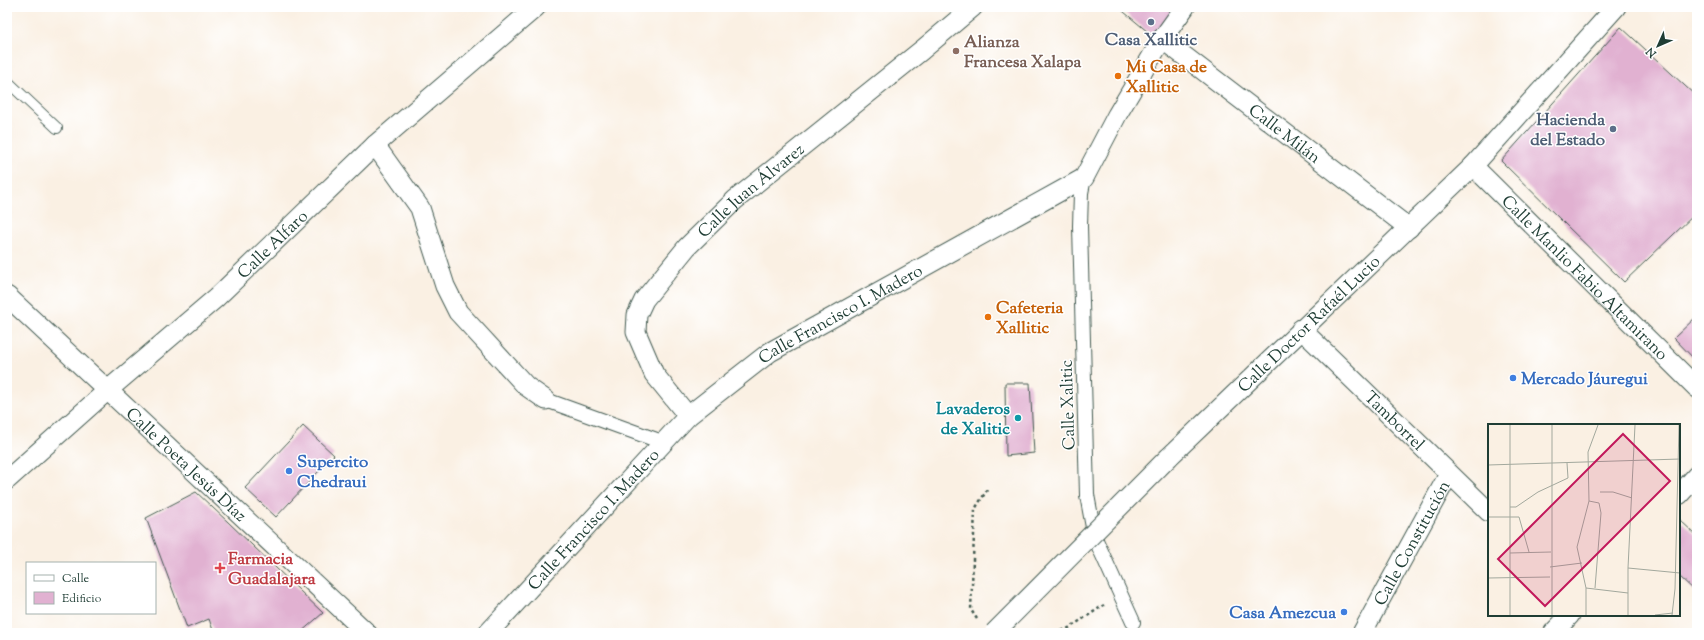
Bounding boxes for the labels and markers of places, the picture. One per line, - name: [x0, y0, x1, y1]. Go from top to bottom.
- marker: Casa Xallitic: [1146, 17, 1156, 27]
- place label: Casa Xallitic: [1105, 29, 1198, 53]
- place label: Alianza Francesa Xalapa: [964, 31, 1081, 75]
- marker: Alianza Francesa Xalapa: [951, 46, 961, 56]
- place label: Mi Casa de Xallitic: [1126, 56, 1207, 100]
- marker: Mi Casa de Xallitic: [1113, 71, 1123, 81]
- place label: Hacienda del Estado: [1530, 109, 1605, 153]
- marker: Hacienda del Estado: [1608, 124, 1618, 134]
- place label: Cafeteria Xallitic: [996, 297, 1064, 341]
- marker: Cafeteria Xallitic: [983, 312, 993, 322]
- place label: Mercado Jáuregui: [1521, 368, 1648, 392]
- marker: Mercado Jáuregui: [1508, 373, 1518, 383]
- place label: Lavaderos de Xalitic: [936, 398, 1010, 442]
- marker: Lavaderos de Xalitic: [1013, 413, 1023, 423]
- place label: Supercito Chedraui: [297, 451, 368, 495]
- marker: Supercito Chedraui: [284, 466, 294, 476]
- place label: Farmacia Guadalajara: [228, 548, 316, 592]
- marker: Farmacia Guadalajara: [215, 563, 225, 573]
- place label: Casa Amezcua: [1229, 602, 1336, 626]
- marker: Casa Amezcua: [1339, 607, 1349, 617]

